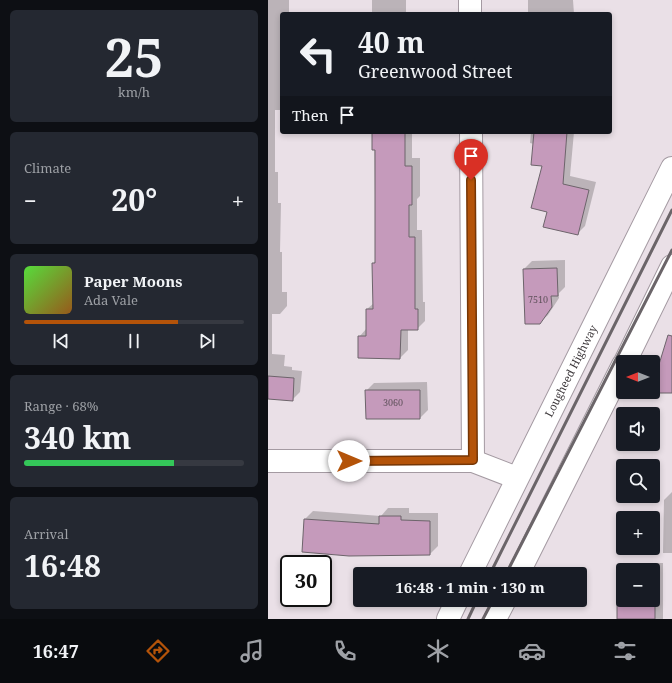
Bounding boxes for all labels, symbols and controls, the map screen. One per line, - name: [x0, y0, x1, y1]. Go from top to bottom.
- text: 25: [105, 21, 163, 92]
- text: 40 m: [358, 23, 425, 61]
- icon: left: [292, 28, 344, 80]
- text: Greenwood Street: [358, 59, 512, 83]
- text: km/h: [118, 83, 150, 101]
- icon: arrive: [336, 104, 358, 126]
- text: Then: [292, 105, 328, 125]
- pin: [454, 139, 488, 180]
- icon: arrive: [460, 145, 482, 167]
- text: Climate: [24, 159, 71, 177]
- text: 20°: [111, 179, 157, 220]
- text: −: [24, 185, 37, 215]
- text: +: [232, 185, 244, 215]
- text: Paper Moons: [84, 271, 183, 291]
- text: Ada Vale: [84, 291, 138, 309]
- house number: 7510: [528, 293, 548, 306]
- street label: Lougheed Highway: [541, 322, 601, 419]
- icon: previous: [50, 330, 72, 352]
- icon: pause: [123, 330, 145, 352]
- icon: next: [196, 330, 218, 352]
- north arrow: [616, 355, 660, 399]
- map controls: [616, 355, 660, 607]
- house number: 3060: [383, 396, 403, 409]
- text: Range · 68%: [24, 397, 98, 415]
- button: sound: [616, 407, 660, 451]
- text: 340 km: [24, 417, 131, 458]
- position arrow: [328, 440, 370, 482]
- button: search: [616, 459, 660, 503]
- button: +: [616, 511, 660, 555]
- text: Arrival: [24, 525, 68, 543]
- text: 16:48: [24, 545, 101, 586]
- speed limit sign: 30: [280, 555, 332, 607]
- button: −: [616, 563, 660, 607]
- text: 16:48 · 1 min · 130 m: [395, 577, 545, 597]
- icon: directions: [144, 637, 172, 665]
- icon: music: [238, 637, 266, 665]
- icon: phone: [331, 637, 359, 665]
- icon: climate: [424, 637, 452, 665]
- icon: car: [518, 637, 546, 665]
- icon: filters: [611, 637, 639, 665]
- text: 16:47: [33, 639, 79, 663]

